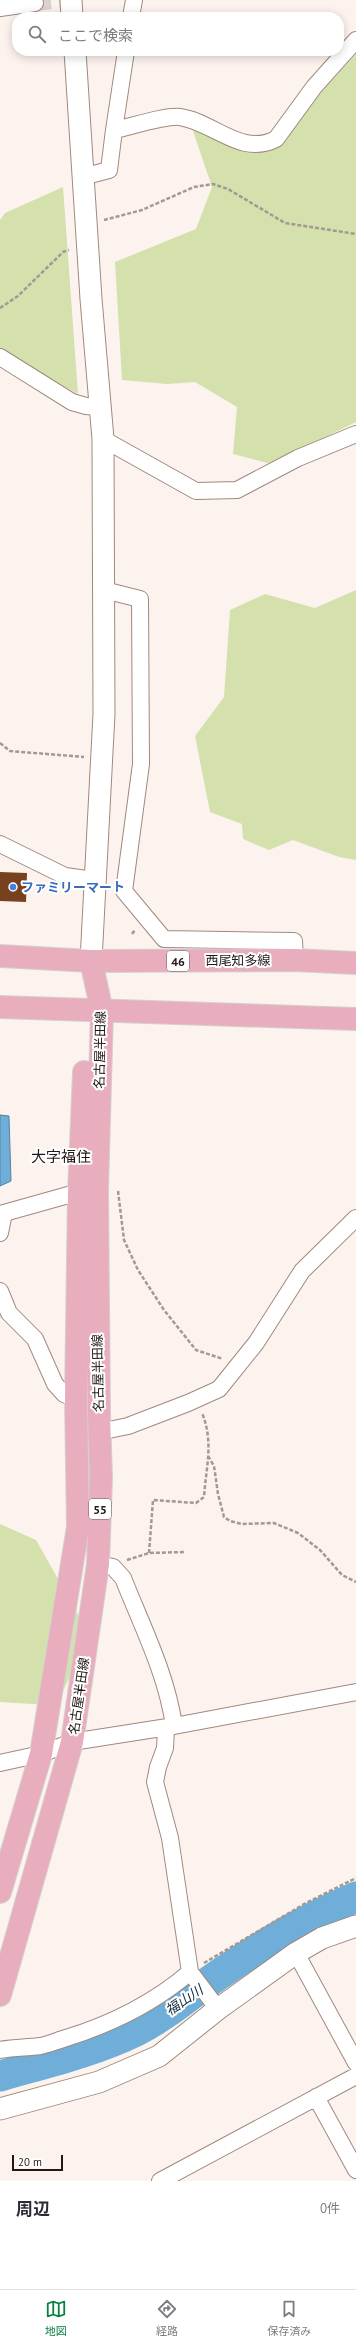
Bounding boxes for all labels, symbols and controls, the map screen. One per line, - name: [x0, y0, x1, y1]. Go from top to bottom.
- search box: [12, 12, 344, 56]
- icon: search: [26, 23, 48, 45]
- text: ここで検索: [58, 26, 133, 45]
- place label: ファミリーマート: [21, 879, 125, 896]
- marker: ファミリーマート: [8, 882, 18, 892]
- road number: 46: [167, 951, 189, 971]
- street label: 西尾知多線: [205, 952, 271, 969]
- street label: 名古屋半田線: [91, 1011, 109, 1089]
- district label: 大字福住: [31, 1147, 91, 1166]
- street label: 名古屋半田線: [89, 1334, 107, 1412]
- road number: 55: [89, 1499, 111, 1519]
- street label: 名古屋半田線: [65, 1656, 93, 1736]
- water label: 福山川: [162, 1980, 208, 2019]
- scale bar: [12, 2153, 63, 2172]
- text: 20 m: [18, 2155, 42, 2169]
- text: 周辺: [16, 2198, 50, 2220]
- text: 0件: [320, 2200, 340, 2217]
- tab: 地図: [45, 2298, 67, 2338]
- tab: 経路: [156, 2298, 178, 2338]
- tab: 保存済み: [267, 2298, 311, 2338]

